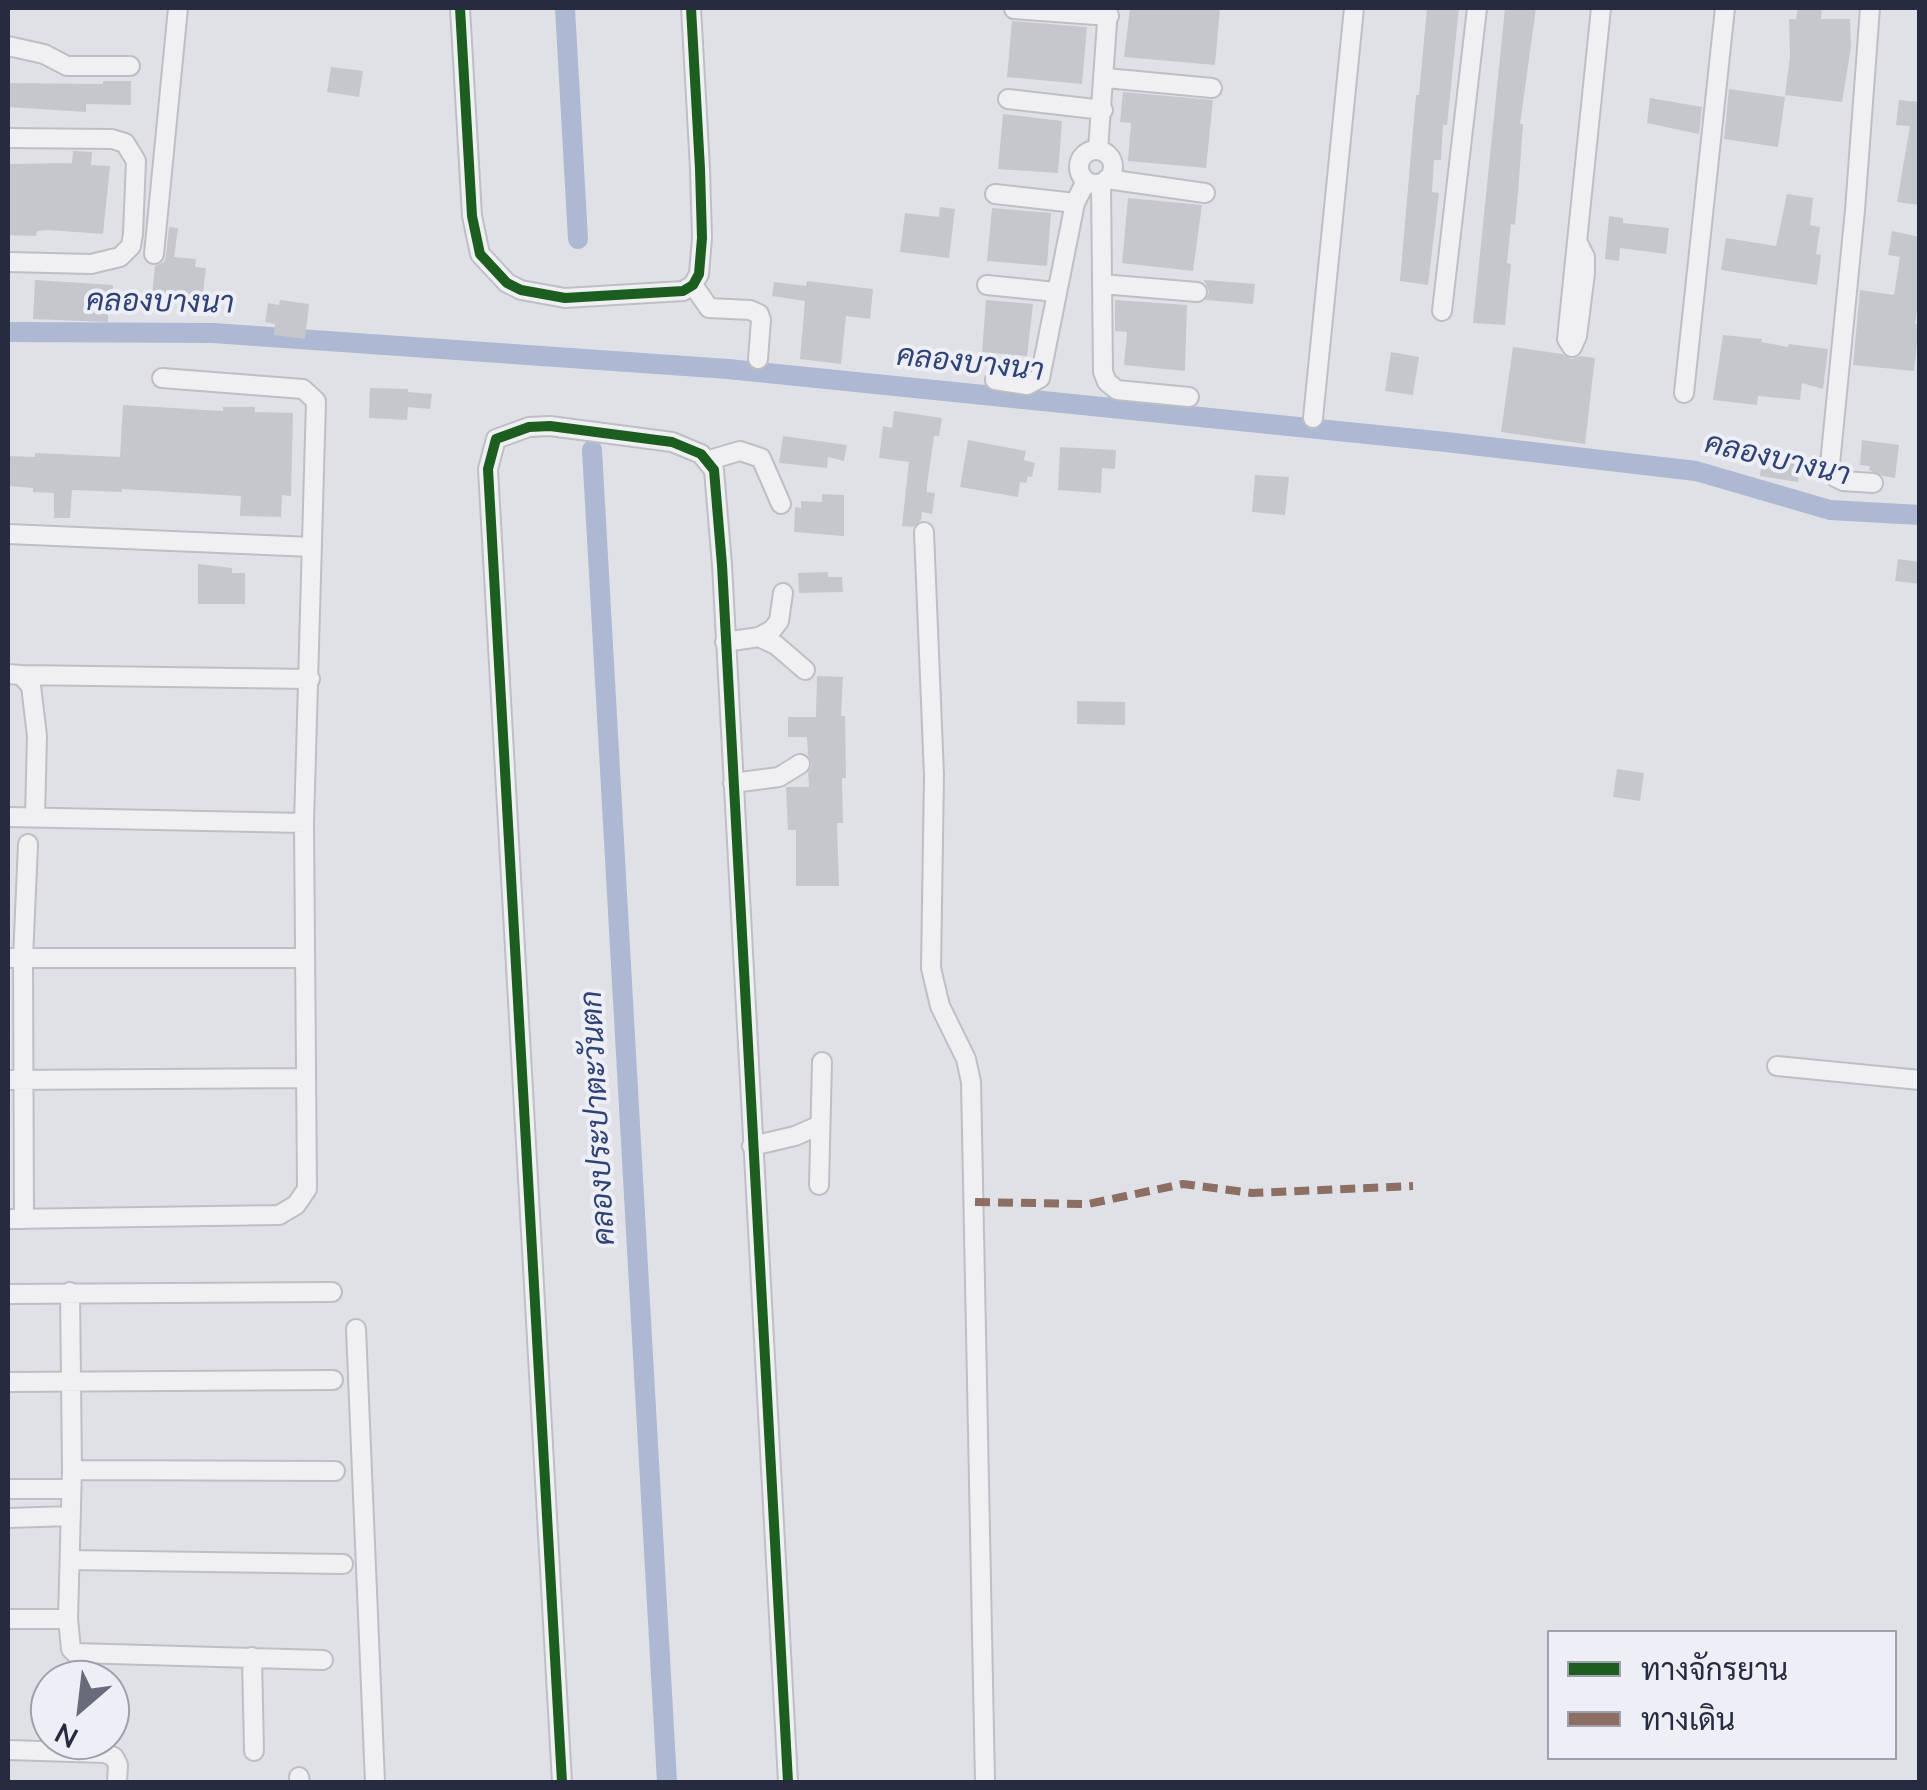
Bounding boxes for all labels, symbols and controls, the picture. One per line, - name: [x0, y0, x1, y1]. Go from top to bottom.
- water label: คลองบางนา: [86, 285, 234, 323]
- water label: คลองบางนา: [895, 339, 1045, 391]
- water label: คลองบางนา: [1701, 427, 1853, 495]
- water label: คลองประปาตะวันตก: [575, 990, 625, 1246]
- legend: [1547, 1630, 1897, 1760]
- text: ทางจักรยาน: [1641, 1650, 1788, 1691]
- north arrow: [30, 1660, 130, 1760]
- text: ทางเดิน: [1641, 1700, 1735, 1741]
- text: N: [49, 1713, 85, 1756]

